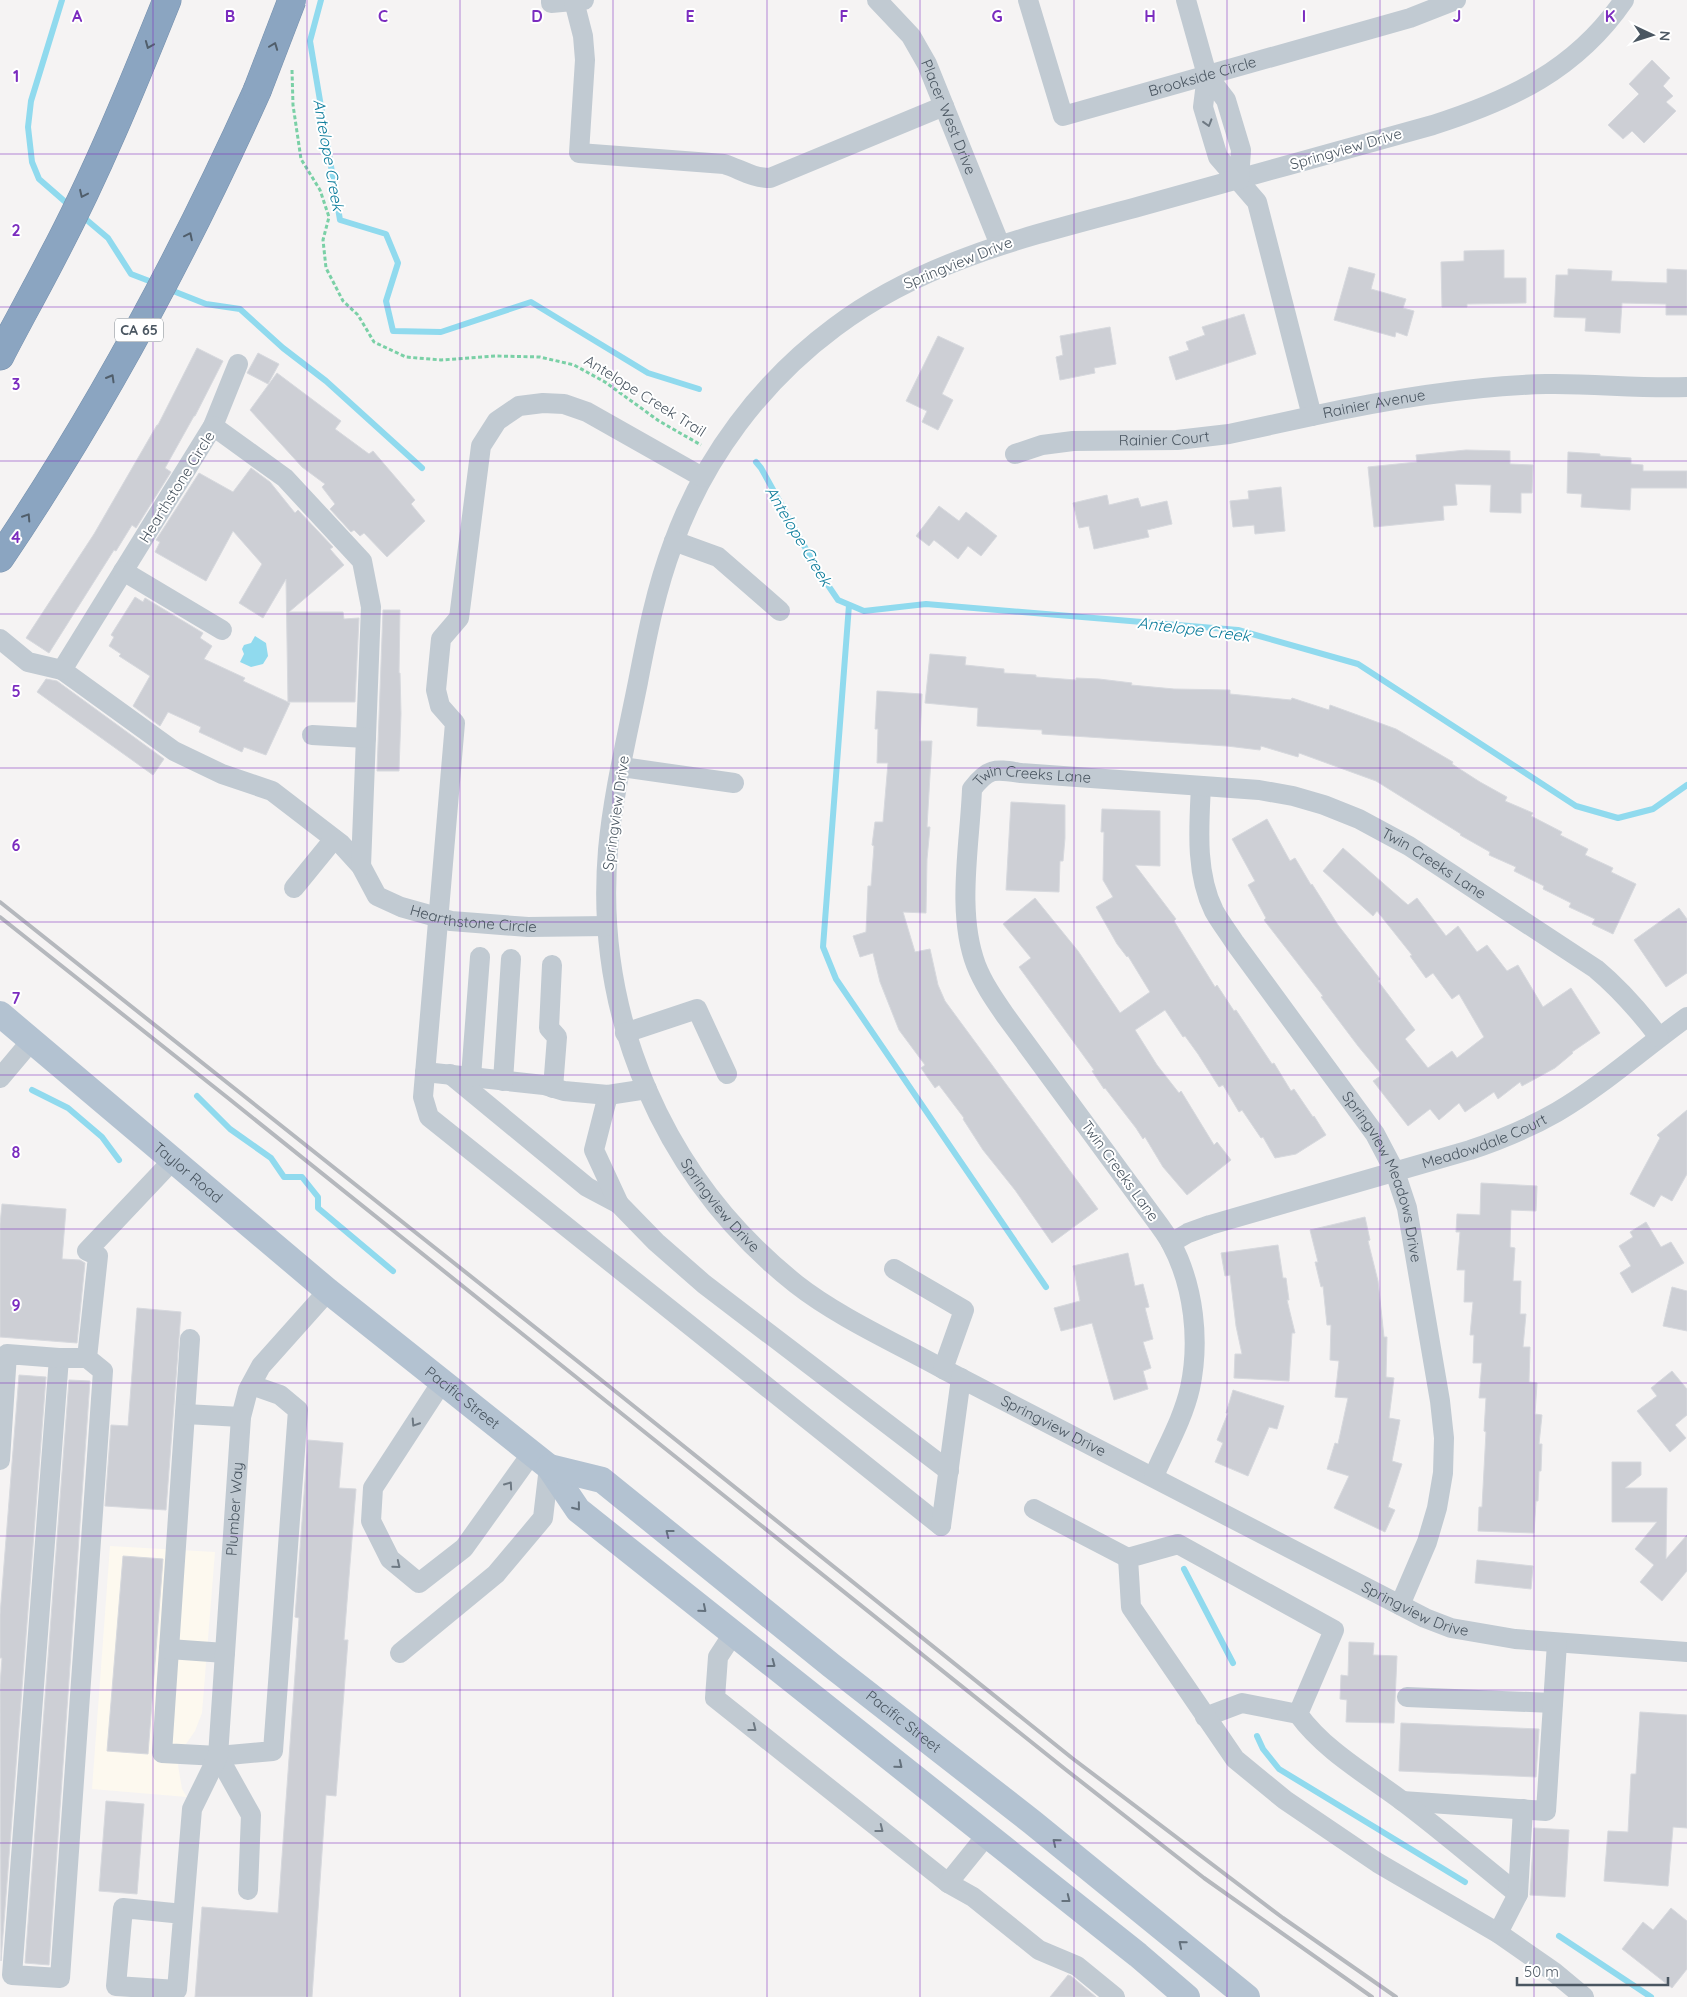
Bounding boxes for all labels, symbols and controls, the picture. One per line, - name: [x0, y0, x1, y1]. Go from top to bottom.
- text: A: [72, 6, 83, 26]
- text: B: [225, 6, 235, 26]
- text: C: [378, 6, 388, 26]
- text: D: [531, 6, 543, 26]
- text: E: [685, 6, 695, 26]
- text: F: [840, 6, 849, 26]
- text: G: [991, 6, 1003, 26]
- text: H: [1144, 6, 1156, 26]
- text: I: [1302, 6, 1306, 26]
- text: J: [1453, 6, 1461, 26]
- text: K: [1605, 6, 1615, 26]
- north arrow: [1627, 10, 1677, 60]
- text: N: [1656, 30, 1674, 42]
- one-way arrow: [145, 40, 155, 49]
- one-way arrow: [268, 42, 278, 50]
- street label: Brookside Circle: [1146, 52, 1258, 100]
- street label: Placer West Drive: [917, 56, 981, 177]
- text: 1: [13, 66, 19, 86]
- water label: Antelope Creek: [309, 98, 349, 214]
- one-way arrow: [1202, 119, 1212, 127]
- street label: Springview Drive: [1288, 123, 1404, 174]
- one-way arrow: [79, 189, 89, 198]
- text: 2: [11, 220, 21, 240]
- one-way arrow: [183, 232, 193, 241]
- street label: Springview Drive: [901, 232, 1015, 293]
- road number: CA 65: [115, 318, 163, 342]
- street label: Antelope Creek Trail: [581, 351, 710, 441]
- text: 3: [12, 374, 20, 394]
- one-way arrow: [105, 375, 115, 384]
- street label: Rainier Avenue: [1321, 385, 1427, 422]
- street label: Rainier Court: [1119, 426, 1211, 450]
- street label: Hearthstone Circle: [135, 427, 219, 546]
- water label: Antelope Creek: [761, 482, 837, 591]
- one-way arrow: [21, 514, 30, 523]
- text: 4: [11, 527, 21, 547]
- water label: Antelope Creek: [1137, 612, 1253, 646]
- text: 5: [11, 681, 21, 701]
- street label: Springview Drive: [598, 754, 633, 872]
- street label: Twin Creeks Lane: [969, 760, 1092, 790]
- street label: Twin Creeks Lane: [1378, 823, 1490, 903]
- text: 6: [12, 835, 21, 855]
- street label: Hearthstone Circle: [408, 900, 537, 936]
- text: 7: [12, 988, 21, 1008]
- street label: Springview Meadows Drive: [1338, 1087, 1426, 1264]
- street label: Meadowdale Court: [1420, 1109, 1550, 1172]
- street label: Twin Creeks Lane: [1077, 1117, 1163, 1225]
- street label: Taylor Road: [150, 1138, 227, 1207]
- text: 8: [12, 1142, 21, 1162]
- street label: Springview Drive: [677, 1155, 764, 1256]
- text: 9: [11, 1295, 21, 1315]
- street label: Pacific Street: [421, 1362, 504, 1433]
- street label: Springview Drive: [998, 1391, 1109, 1461]
- one-way arrow: [412, 1417, 421, 1426]
- street label: Plumber Way: [222, 1461, 247, 1556]
- one-way arrow: [503, 1481, 512, 1491]
- one-way arrow: [571, 1501, 580, 1510]
- one-way arrow: [666, 1531, 675, 1539]
- one-way arrow: [391, 1560, 400, 1568]
- street label: Springview Drive: [1359, 1577, 1470, 1640]
- one-way arrow: [697, 1603, 706, 1611]
- one-way arrow: [766, 1658, 775, 1666]
- street label: Pacific Street: [862, 1686, 945, 1757]
- one-way arrow: [747, 1723, 756, 1731]
- one-way arrow: [893, 1760, 902, 1768]
- one-way arrow: [875, 1824, 884, 1833]
- one-way arrow: [1053, 1839, 1062, 1847]
- one-way arrow: [1061, 1894, 1070, 1902]
- one-way arrow: [1179, 1941, 1188, 1950]
- scale bar: [1517, 1954, 1668, 1986]
- text: 50 m: [1524, 1962, 1559, 1981]

